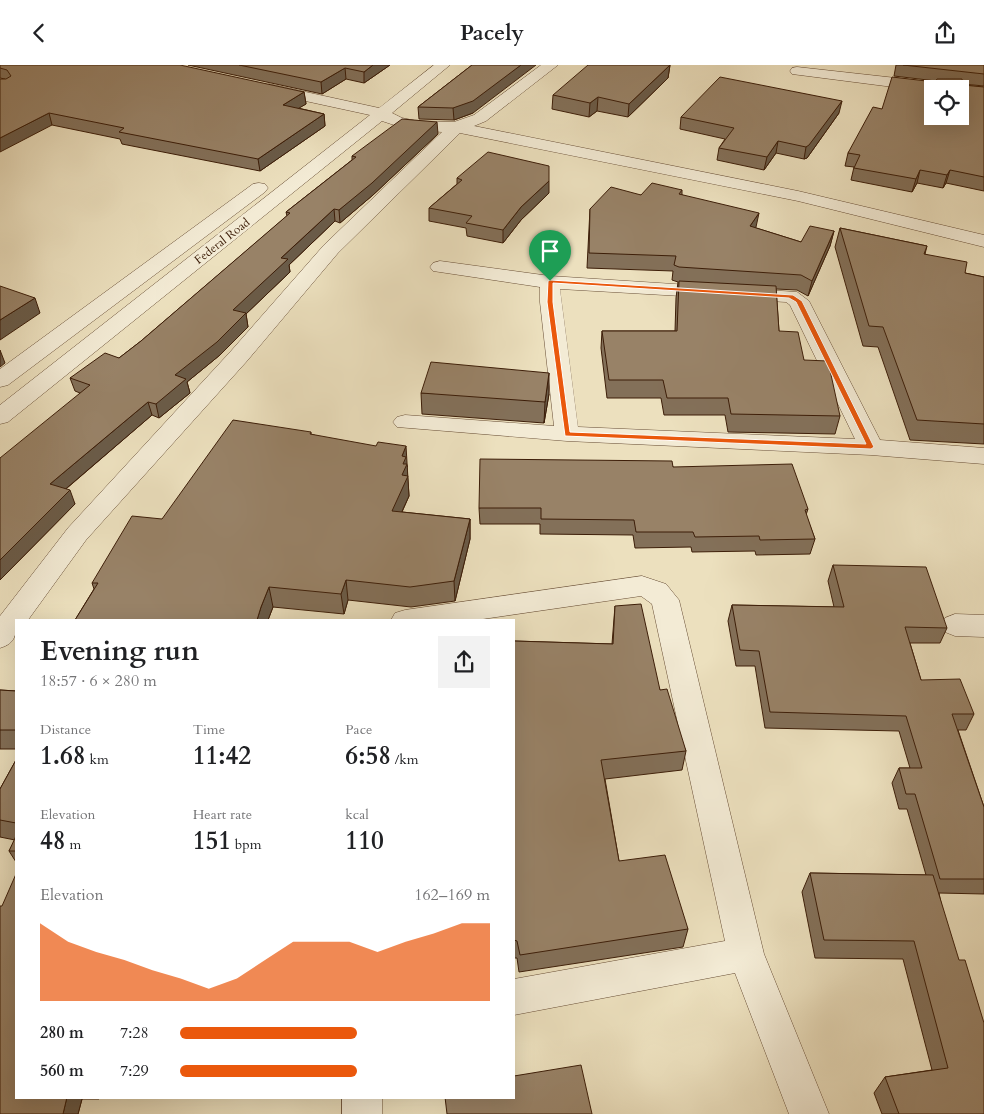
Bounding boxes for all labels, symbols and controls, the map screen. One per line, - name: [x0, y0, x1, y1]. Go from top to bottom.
- text: Pacely: [460, 18, 524, 48]
- icon: back: [25, 19, 53, 47]
- icon: share: [931, 19, 959, 47]
- map controls: [924, 80, 969, 125]
- button: locate: [924, 80, 969, 125]
- street label: Federal Road: [191, 214, 254, 268]
- pin: [529, 230, 571, 281]
- icon: arrive: [536, 237, 564, 265]
- text: Evening run: [40, 632, 199, 670]
- button: share: [438, 636, 490, 688]
- text: 18:57 · 6 × 280 m: [40, 670, 157, 692]
- text: Distance: [40, 720, 91, 739]
- text: Time: [193, 720, 225, 739]
- text: Pace: [345, 720, 372, 739]
- text: 1.68: [40, 739, 86, 773]
- text: 11:42: [193, 739, 251, 773]
- text: 6:58: [345, 739, 391, 773]
- text: km: [86, 750, 109, 769]
- text: /km: [391, 750, 419, 769]
- text: Elevation: [40, 805, 96, 824]
- text: Heart rate: [193, 805, 252, 824]
- text: kcal: [345, 805, 369, 824]
- text: 48: [40, 824, 66, 858]
- text: 151: [193, 824, 231, 858]
- text: 110: [345, 824, 384, 858]
- text: m: [66, 835, 81, 854]
- text: bpm: [231, 835, 262, 854]
- text: Elevation: [40, 884, 104, 906]
- text: 162–169 m: [414, 884, 490, 906]
- text: 280 m: [40, 1022, 84, 1044]
- text: 7:28: [120, 1022, 149, 1044]
- text: 560 m: [40, 1060, 84, 1082]
- text: 7:29: [120, 1060, 149, 1082]

